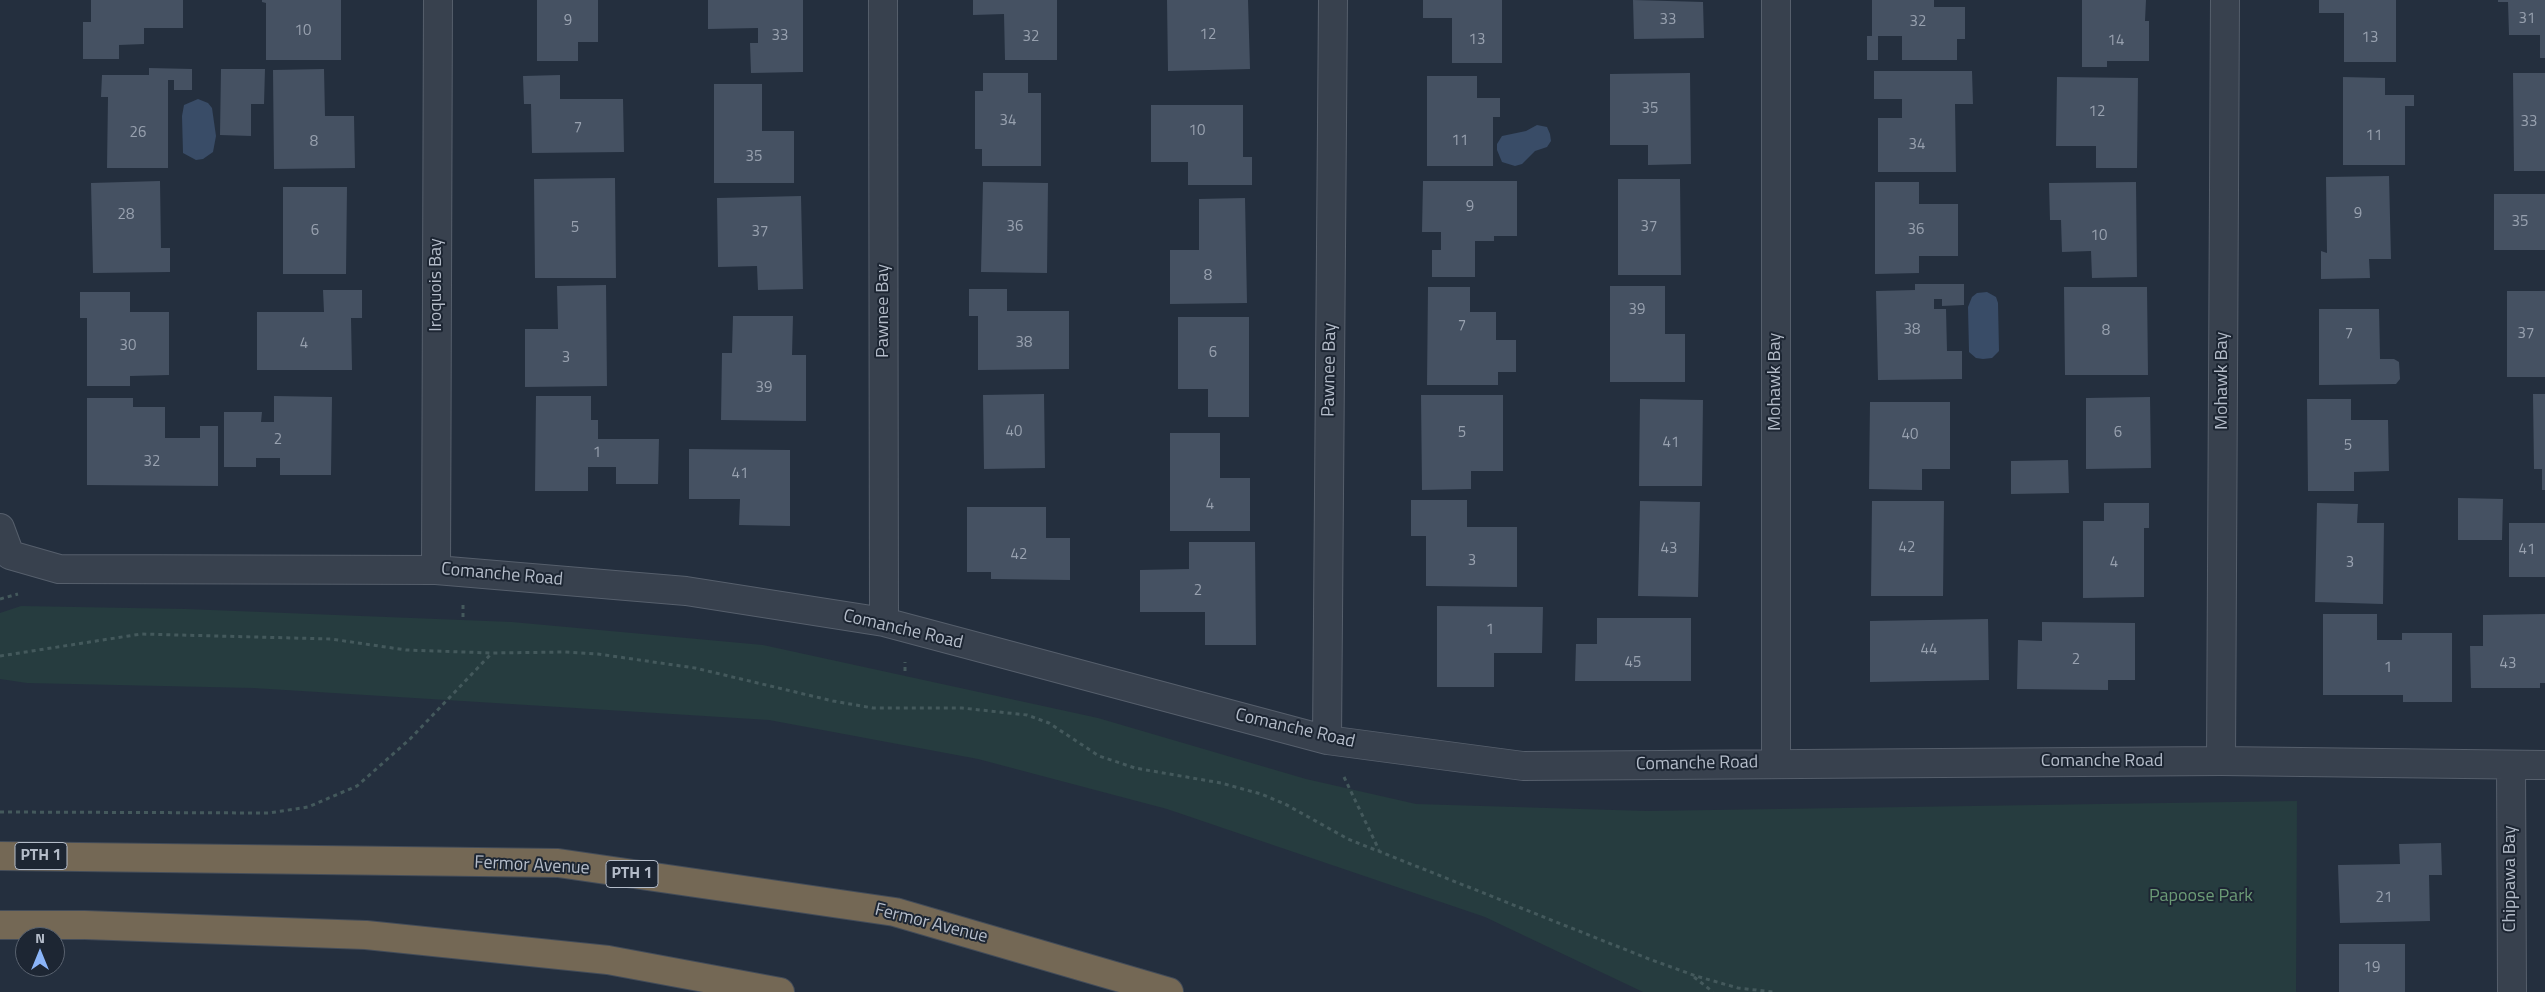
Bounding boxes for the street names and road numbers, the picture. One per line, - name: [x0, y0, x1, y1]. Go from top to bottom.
- street label: Iroquois Bay: [426, 238, 448, 332]
- street label: Pawnee Bay: [873, 264, 895, 358]
- street label: Pawnee Bay: [1318, 323, 1342, 417]
- street label: Mohawk Bay: [2212, 332, 2234, 430]
- street label: Mohawk Bay: [1765, 333, 1787, 431]
- street label: Comanche Road: [440, 559, 564, 591]
- street label: Comanche Road: [841, 606, 965, 654]
- street label: Comanche Road: [1233, 705, 1357, 753]
- street label: Comanche Road: [2041, 751, 2163, 773]
- street label: Comanche Road: [1636, 752, 1758, 776]
- street label: Chippawa Bay: [2500, 826, 2522, 932]
- road number: PTH 1: [15, 842, 67, 869]
- street label: Fermor Avenue: [474, 852, 590, 880]
- road number: PTH 1: [606, 861, 658, 888]
- street label: Fermor Avenue: [872, 900, 990, 948]

